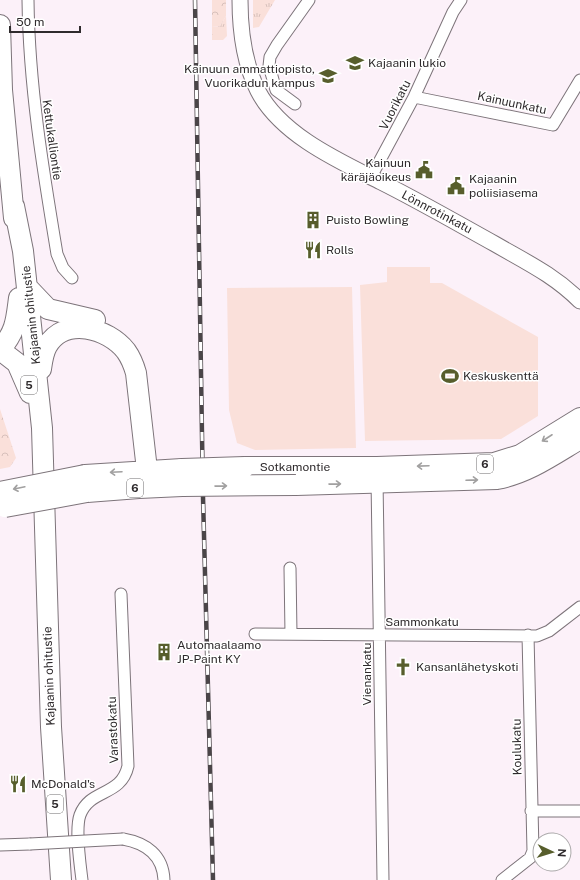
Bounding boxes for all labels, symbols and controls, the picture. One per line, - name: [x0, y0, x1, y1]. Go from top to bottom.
- scale bar: [10, 8, 80, 34]
- text: 50 m: [16, 15, 44, 29]
- school or university icon: Kajaanin lukio: [345, 53, 365, 73]
- place label: Kajaanin lukio: [368, 56, 446, 70]
- place label: Kainuun ammattiopisto, Vuorikadun kampus: [184, 62, 315, 90]
- school or university icon: Kainuun ammattiopisto, Vuorikadun kampus: [318, 66, 338, 86]
- street label: Vuorikatu: [376, 78, 414, 132]
- street label: Kainuunkatu: [476, 89, 548, 117]
- street label: Kettukalliontie: [39, 99, 65, 181]
- place label: Kainuun käräjäoikeus: [341, 156, 411, 184]
- public building icon: Kainuun käräjäoikeus: [414, 160, 434, 180]
- place label: Kajaanin poliisiasema: [469, 172, 538, 200]
- public building icon: Kajaanin poliisiasema: [446, 176, 466, 196]
- street label: Lönnrotinkatu: [399, 188, 475, 236]
- building icon: Puisto Bowling: [303, 210, 323, 230]
- place label: Puisto Bowling: [326, 213, 409, 227]
- restaurant icon: Rolls: [303, 240, 323, 260]
- place label: Rolls: [326, 243, 354, 257]
- street label: Kajaanin ohitustie: [19, 265, 43, 365]
- sports icon: Keskuskenttä: [440, 366, 460, 386]
- place label: Keskuskenttä: [463, 369, 539, 383]
- road number: 5: [21, 376, 37, 394]
- one-way arrow: [542, 434, 553, 442]
- road number: 6: [477, 455, 493, 473]
- street label: Sotkamontie: [260, 460, 331, 474]
- one-way arrow: [417, 462, 430, 469]
- one-way arrow: [110, 468, 123, 476]
- one-way arrow: [465, 476, 478, 484]
- road number: 6: [127, 479, 143, 497]
- one-way arrow: [328, 480, 341, 488]
- one-way arrow: [214, 482, 227, 490]
- one-way arrow: [13, 484, 26, 492]
- street label: Sammonkatu: [385, 615, 459, 629]
- street label: Kajaanin ohitustie: [40, 626, 58, 726]
- place label: Automaalaamo JP-Paint KY: [177, 638, 261, 666]
- building icon: Automaalaamo JP-Paint KY: [154, 642, 174, 662]
- street label: Vienankatu: [360, 643, 374, 705]
- church icon: Kansanlähetyskoti: [393, 657, 413, 677]
- place label: Kansanlähetyskoti: [416, 660, 519, 674]
- street label: Varastokatu: [105, 696, 121, 764]
- street label: Koulukatu: [510, 719, 524, 775]
- restaurant icon: McDonald's: [8, 774, 28, 794]
- place label: McDonald's: [31, 777, 95, 791]
- road number: 5: [47, 795, 63, 813]
- north arrow: [532, 832, 572, 872]
- text: N: [556, 848, 568, 857]

